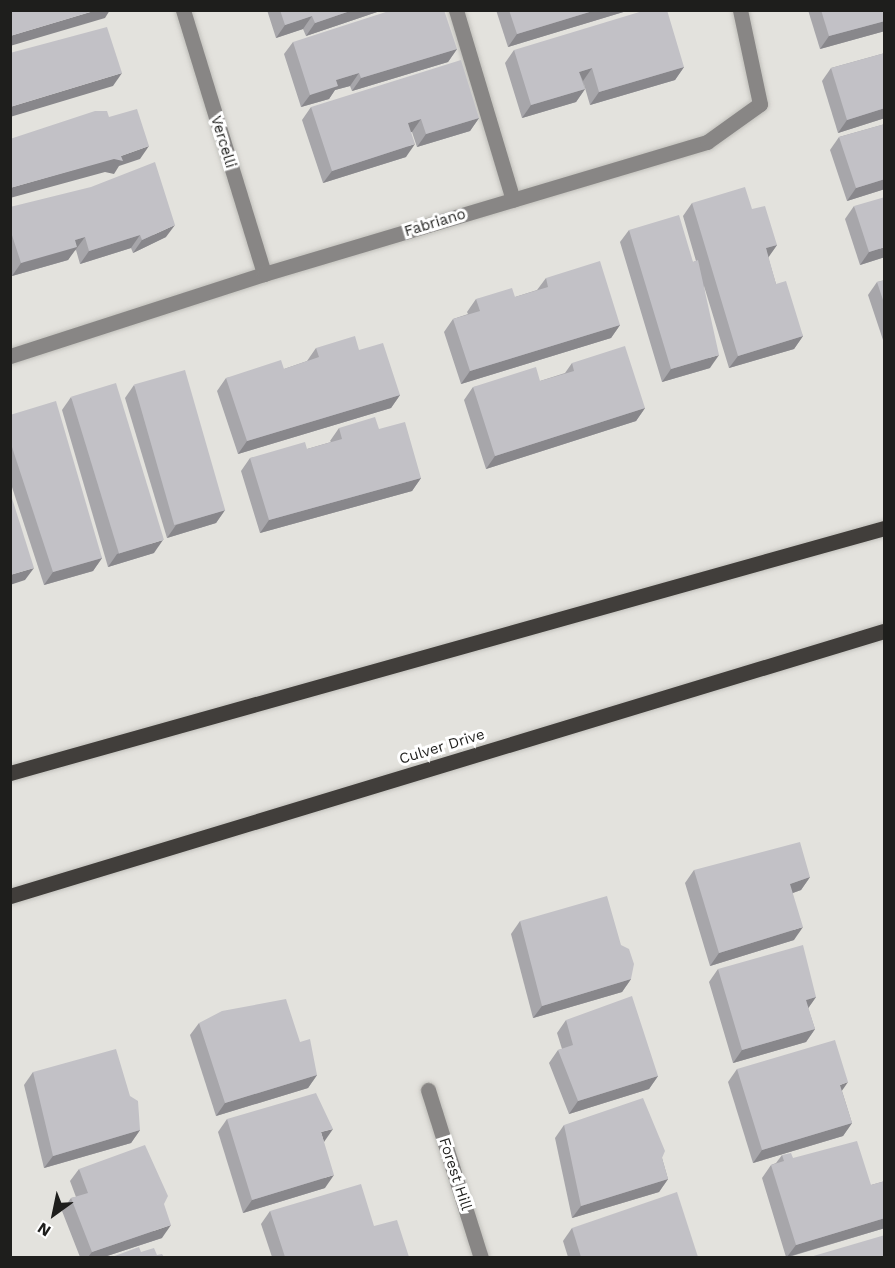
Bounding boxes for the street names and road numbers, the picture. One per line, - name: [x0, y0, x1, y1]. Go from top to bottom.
- street label: Vercelli: [207, 114, 239, 170]
- street label: Fabriano: [402, 205, 468, 241]
- street label: Culver Drive: [397, 725, 487, 769]
- street label: Forest Hill: [435, 1135, 475, 1213]

